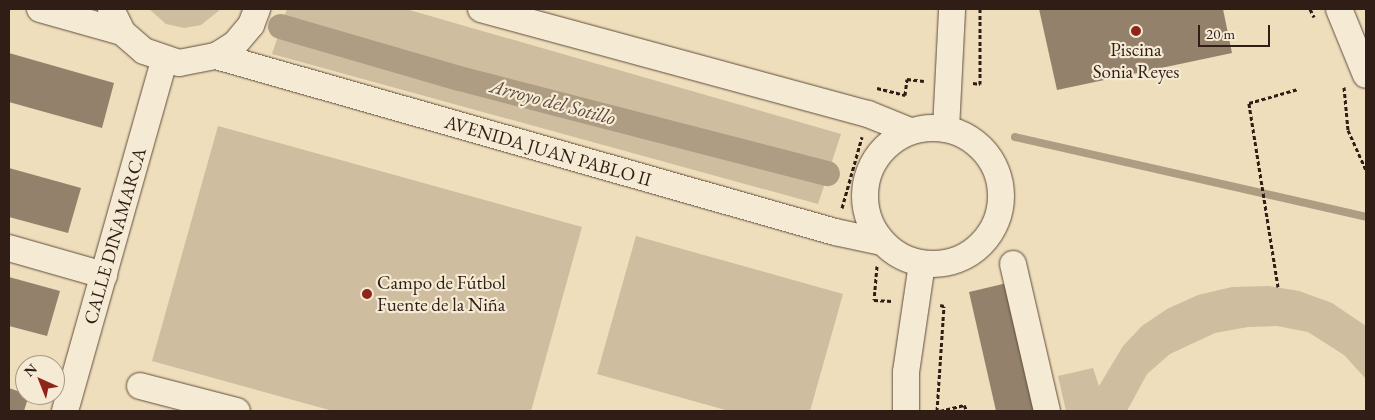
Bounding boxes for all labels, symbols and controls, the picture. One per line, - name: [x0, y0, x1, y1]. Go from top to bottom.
- scale bar: [1200, 15, 1272, 47]
- text: 20 m: [1206, 24, 1235, 43]
- marker: Piscina Sonia Reyes: [1130, 25, 1142, 37]
- place label: Piscina Sonia Reyes: [1093, 39, 1179, 83]
- water label: Arroyo del Sotillo: [488, 74, 618, 130]
- street label: AVENIDA JUAN PABLO II: [442, 111, 654, 191]
- street label: CALLE DINAMARCA: [79, 145, 151, 327]
- place label: Campo de Fútbol Fuente de la Niña: [377, 272, 506, 316]
- marker: Campo de Fútbol Fuente de la Niña: [361, 288, 373, 300]
- north arrow: [15, 355, 65, 405]
- text: N: [20, 360, 41, 380]

